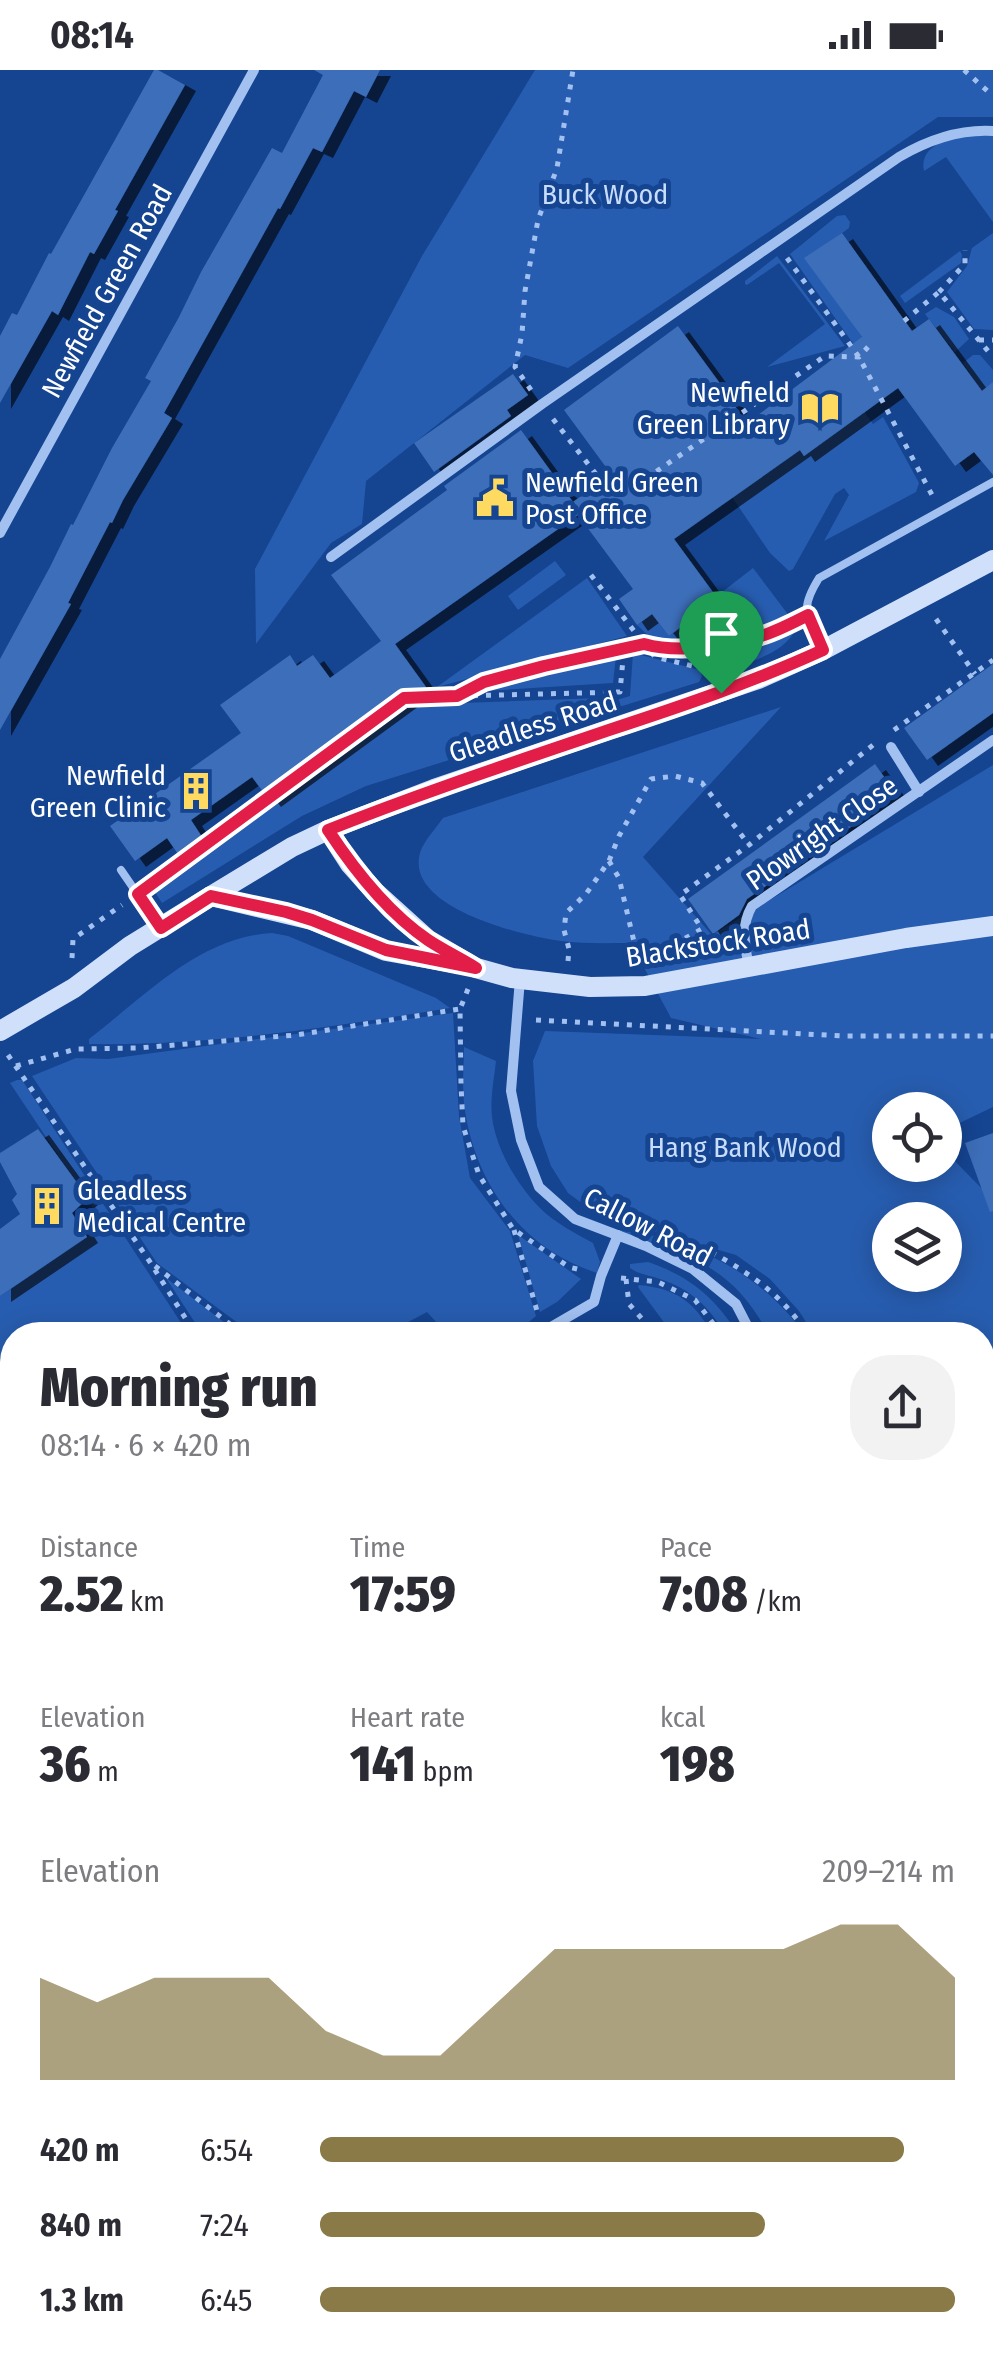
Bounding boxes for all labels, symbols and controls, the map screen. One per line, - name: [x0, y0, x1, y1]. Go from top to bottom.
- text: 08:14: [50, 12, 134, 58]
- park label: Buck Wood: [542, 178, 668, 211]
- street label: Newfield Green Road: [35, 179, 179, 403]
- place label: Newfield Green Library: [637, 376, 791, 441]
- library icon: Newfield Green Library: [799, 387, 841, 429]
- place label: Newfield Green Post Office: [525, 466, 699, 531]
- public building icon: Newfield Green Post Office: [474, 477, 516, 519]
- pin: [679, 591, 764, 694]
- icon: arrive: [694, 606, 749, 661]
- street label: Gleadless Road: [445, 684, 621, 770]
- place label: Newfield Green Clinic: [30, 759, 166, 824]
- street label: Plowright Close: [740, 769, 904, 897]
- building icon: Newfield Green Clinic: [175, 770, 217, 812]
- street label: Blackstock Road: [623, 912, 813, 974]
- map controls: [872, 1092, 962, 1292]
- button: locate: [872, 1092, 962, 1182]
- park label: Hang Bank Wood: [648, 1131, 842, 1164]
- place label: Gleadless Medical Centre: [77, 1174, 246, 1239]
- street label: Callow Road: [578, 1181, 718, 1273]
- building icon: Gleadless Medical Centre: [26, 1185, 68, 1227]
- button: layers: [872, 1202, 962, 1292]
- text: Morning run: [40, 1355, 318, 1421]
- button: share: [850, 1355, 955, 1460]
- text: 08:14 · 6 × 420 m: [40, 1426, 251, 1464]
- text: Distance: [40, 1531, 138, 1564]
- text: Time: [350, 1531, 405, 1564]
- text: Pace: [660, 1531, 712, 1564]
- text: 2.52: [40, 1564, 124, 1624]
- text: 17:59: [350, 1564, 456, 1624]
- text: 7:08: [660, 1564, 748, 1624]
- text: km: [124, 1585, 165, 1618]
- text: /km: [748, 1585, 802, 1618]
- text: Elevation: [40, 1701, 145, 1734]
- text: Heart rate: [350, 1701, 465, 1734]
- text: kcal: [660, 1701, 705, 1734]
- text: 36: [40, 1734, 91, 1794]
- text: 141: [350, 1734, 416, 1794]
- text: 198: [660, 1734, 735, 1794]
- text: m: [91, 1755, 119, 1788]
- text: bpm: [416, 1755, 474, 1788]
- text: Elevation: [40, 1852, 160, 1890]
- text: 209–214 m: [822, 1852, 955, 1890]
- text: 420 m: [40, 2131, 119, 2169]
- text: 6:54: [200, 2131, 253, 2169]
- text: 840 m: [40, 2206, 122, 2244]
- text: 7:24: [200, 2206, 249, 2244]
- text: 1.3 km: [40, 2281, 124, 2319]
- text: 6:45: [200, 2281, 252, 2319]

